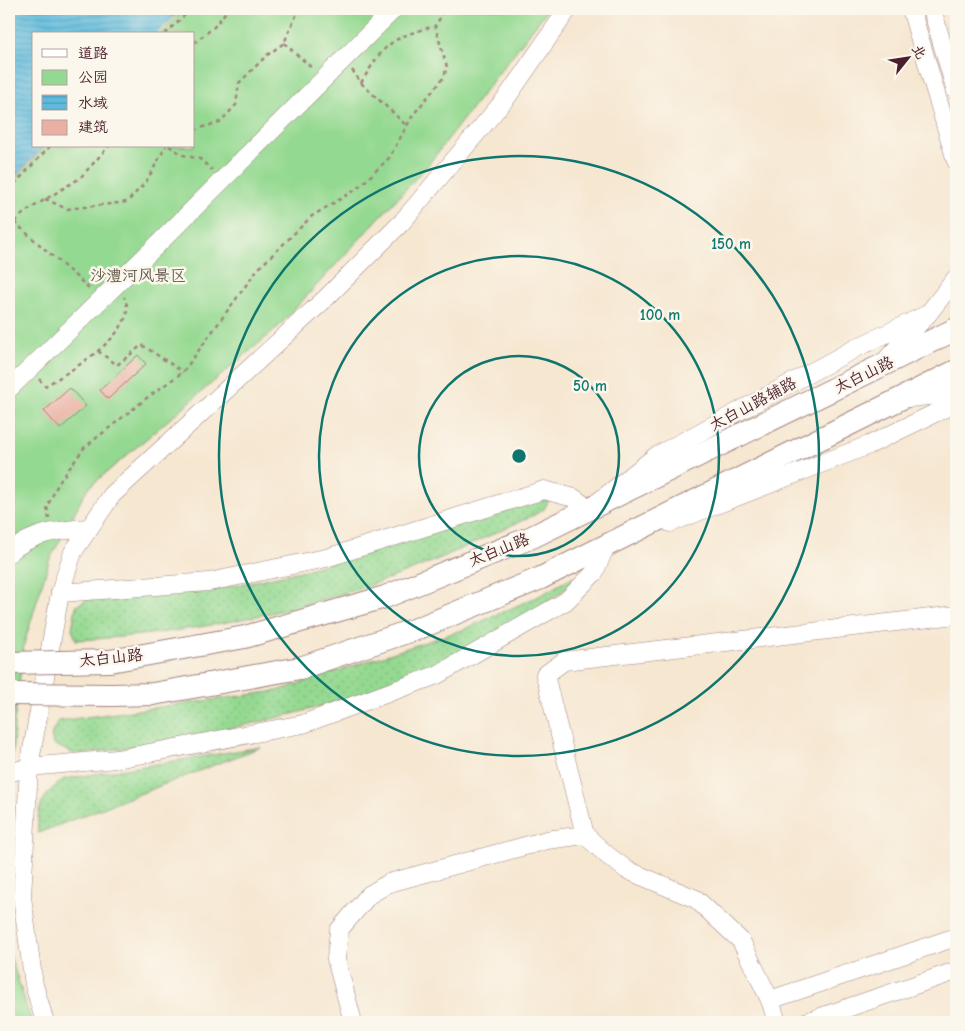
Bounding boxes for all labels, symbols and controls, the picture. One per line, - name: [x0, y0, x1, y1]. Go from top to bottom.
- legend: [32, 32, 195, 148]
- north arrow: [882, 32, 932, 82]
- text: 北: [908, 41, 930, 62]
- text: 道路: [78, 44, 108, 62]
- text: 公园: [78, 68, 108, 86]
- text: 水域: [78, 94, 108, 112]
- text: 建筑: [78, 118, 108, 136]
- text: 150 m: [711, 235, 751, 253]
- park label: 沙澧河风景区: [90, 267, 186, 285]
- text: 100 m: [640, 306, 680, 324]
- street label: 太白山路: [831, 353, 897, 397]
- street label: 太白山路辅路: [706, 374, 800, 434]
- text: 50 m: [573, 377, 607, 395]
- centre of rings: [510, 447, 528, 465]
- street label: 太白山路: [466, 530, 532, 570]
- street label: 太白山路: [78, 646, 144, 670]

